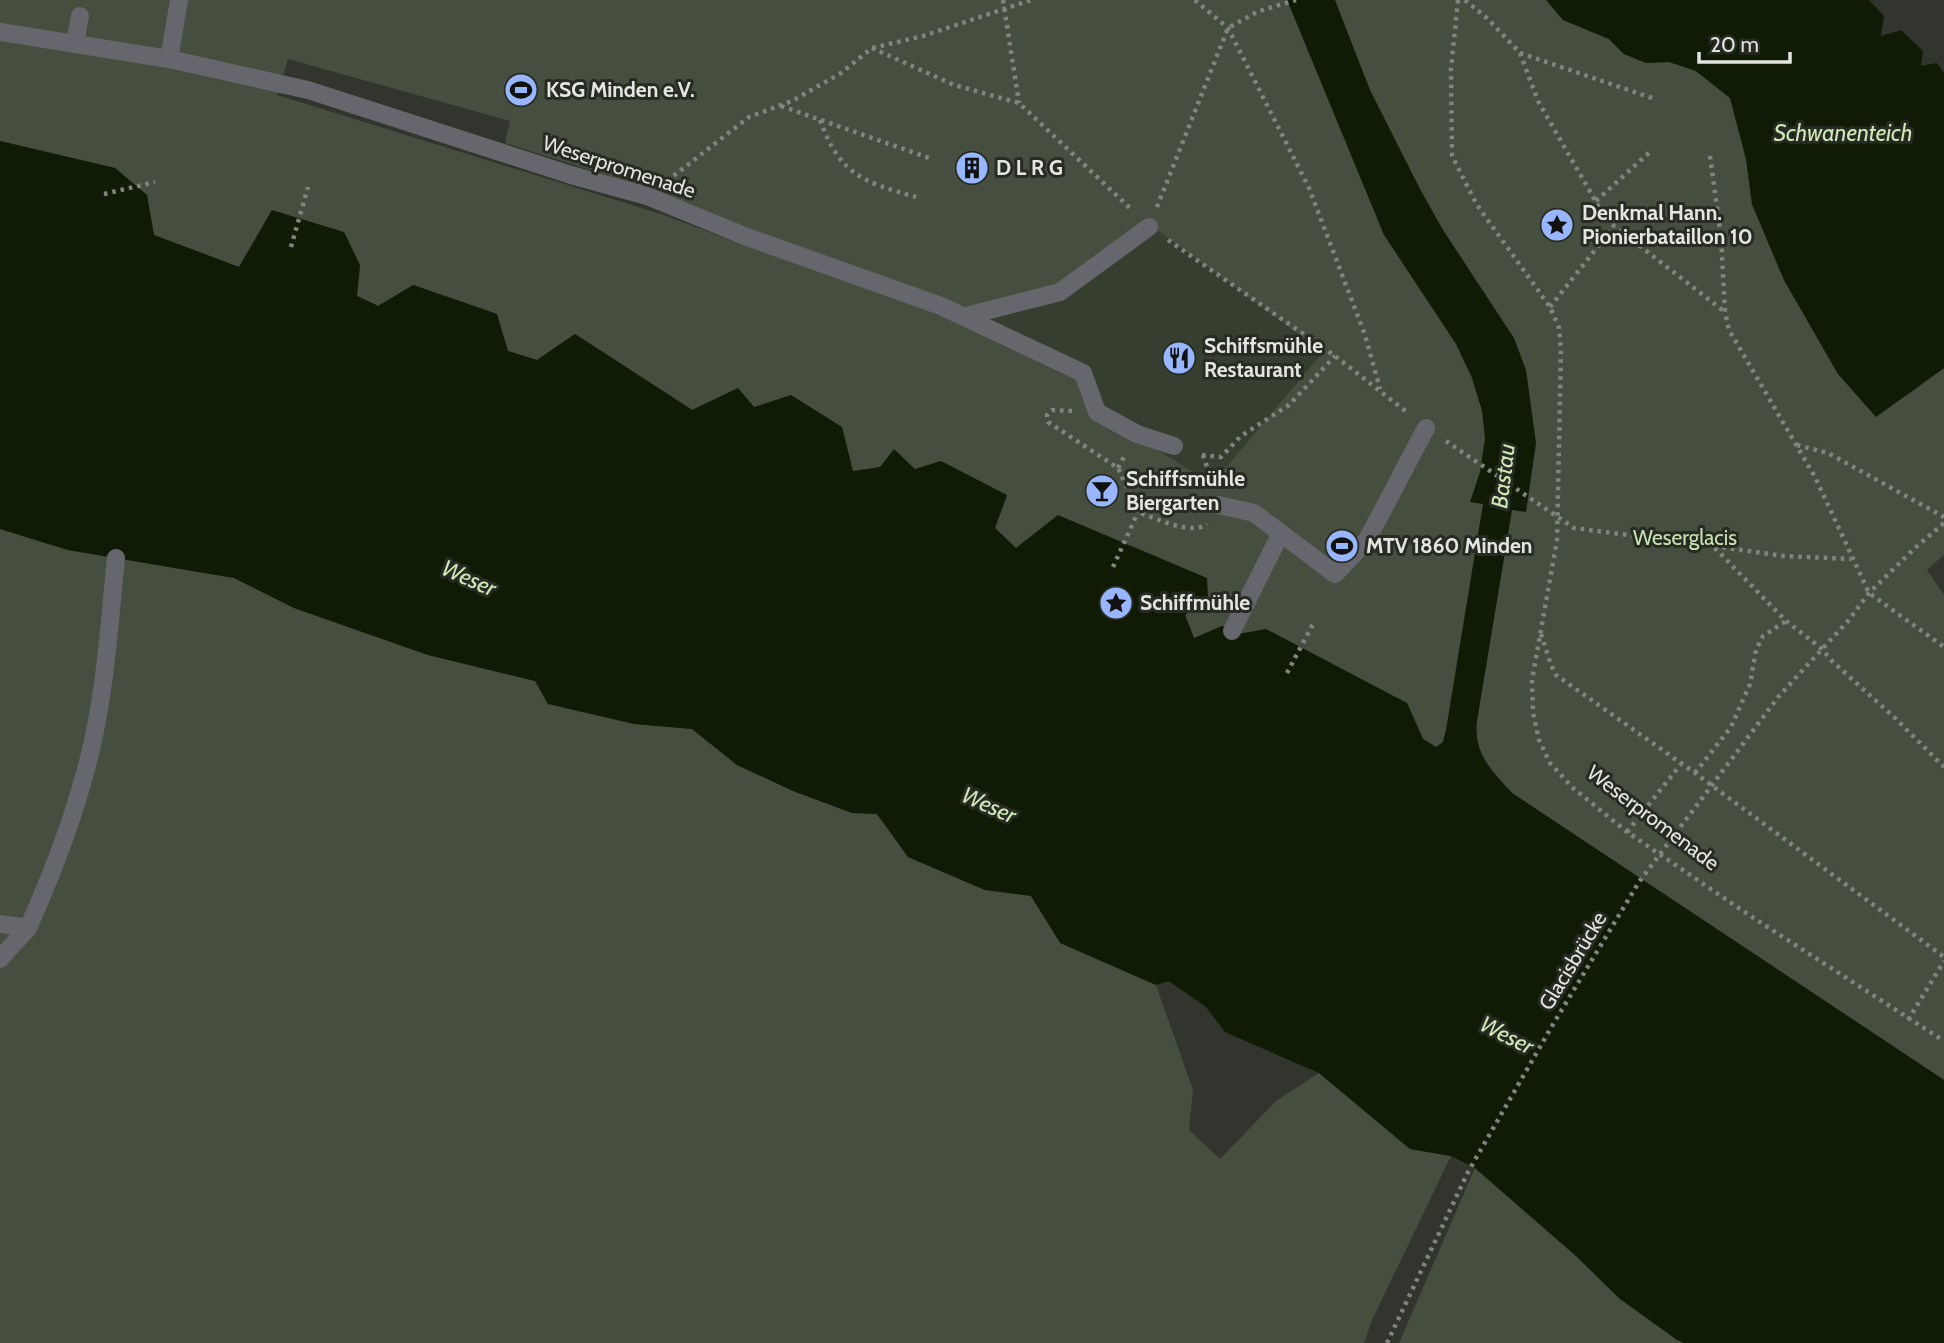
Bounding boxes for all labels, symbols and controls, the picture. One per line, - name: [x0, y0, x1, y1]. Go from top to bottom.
- scale bar: [1699, 21, 1790, 65]
- text: 20 m: [1710, 32, 1759, 57]
- sports icon: KSG Minden e.V.: [502, 71, 540, 109]
- place label: KSG Minden e.V.: [546, 77, 695, 102]
- water label: Schwanenteich: [1774, 119, 1912, 147]
- street label: Weserpromenade: [540, 130, 699, 203]
- building icon: D L R G: [953, 149, 991, 187]
- place label: D L R G: [996, 155, 1063, 180]
- place label: Denkmal Hann. Pionierbataillon 10: [1582, 200, 1753, 249]
- place icon: Denkmal Hann. Pionierbataillon 10: [1538, 206, 1576, 244]
- place label: Schiffsmühle Restaurant: [1204, 333, 1323, 382]
- restaurant icon: Schiffsmühle Restaurant: [1160, 339, 1198, 377]
- water label: Bastau: [1485, 442, 1521, 510]
- place label: Schiffsmühle Biergarten: [1126, 466, 1245, 515]
- bar icon: Schiffsmühle Biergarten: [1083, 472, 1121, 510]
- park label: Weserglacis: [1633, 525, 1737, 550]
- sports icon: MTV 1860 Minden: [1323, 527, 1361, 565]
- place label: MTV 1860 Minden: [1366, 533, 1532, 558]
- water label: Weser: [437, 554, 501, 603]
- place icon: Schiffmühle: [1097, 584, 1135, 622]
- place label: Schiffmühle: [1140, 590, 1250, 615]
- street label: Weserpromenade: [1582, 760, 1724, 876]
- water label: Weser: [957, 781, 1021, 830]
- street label: Glacisbrücke: [1533, 907, 1612, 1014]
- water label: Weser: [1475, 1010, 1539, 1061]

